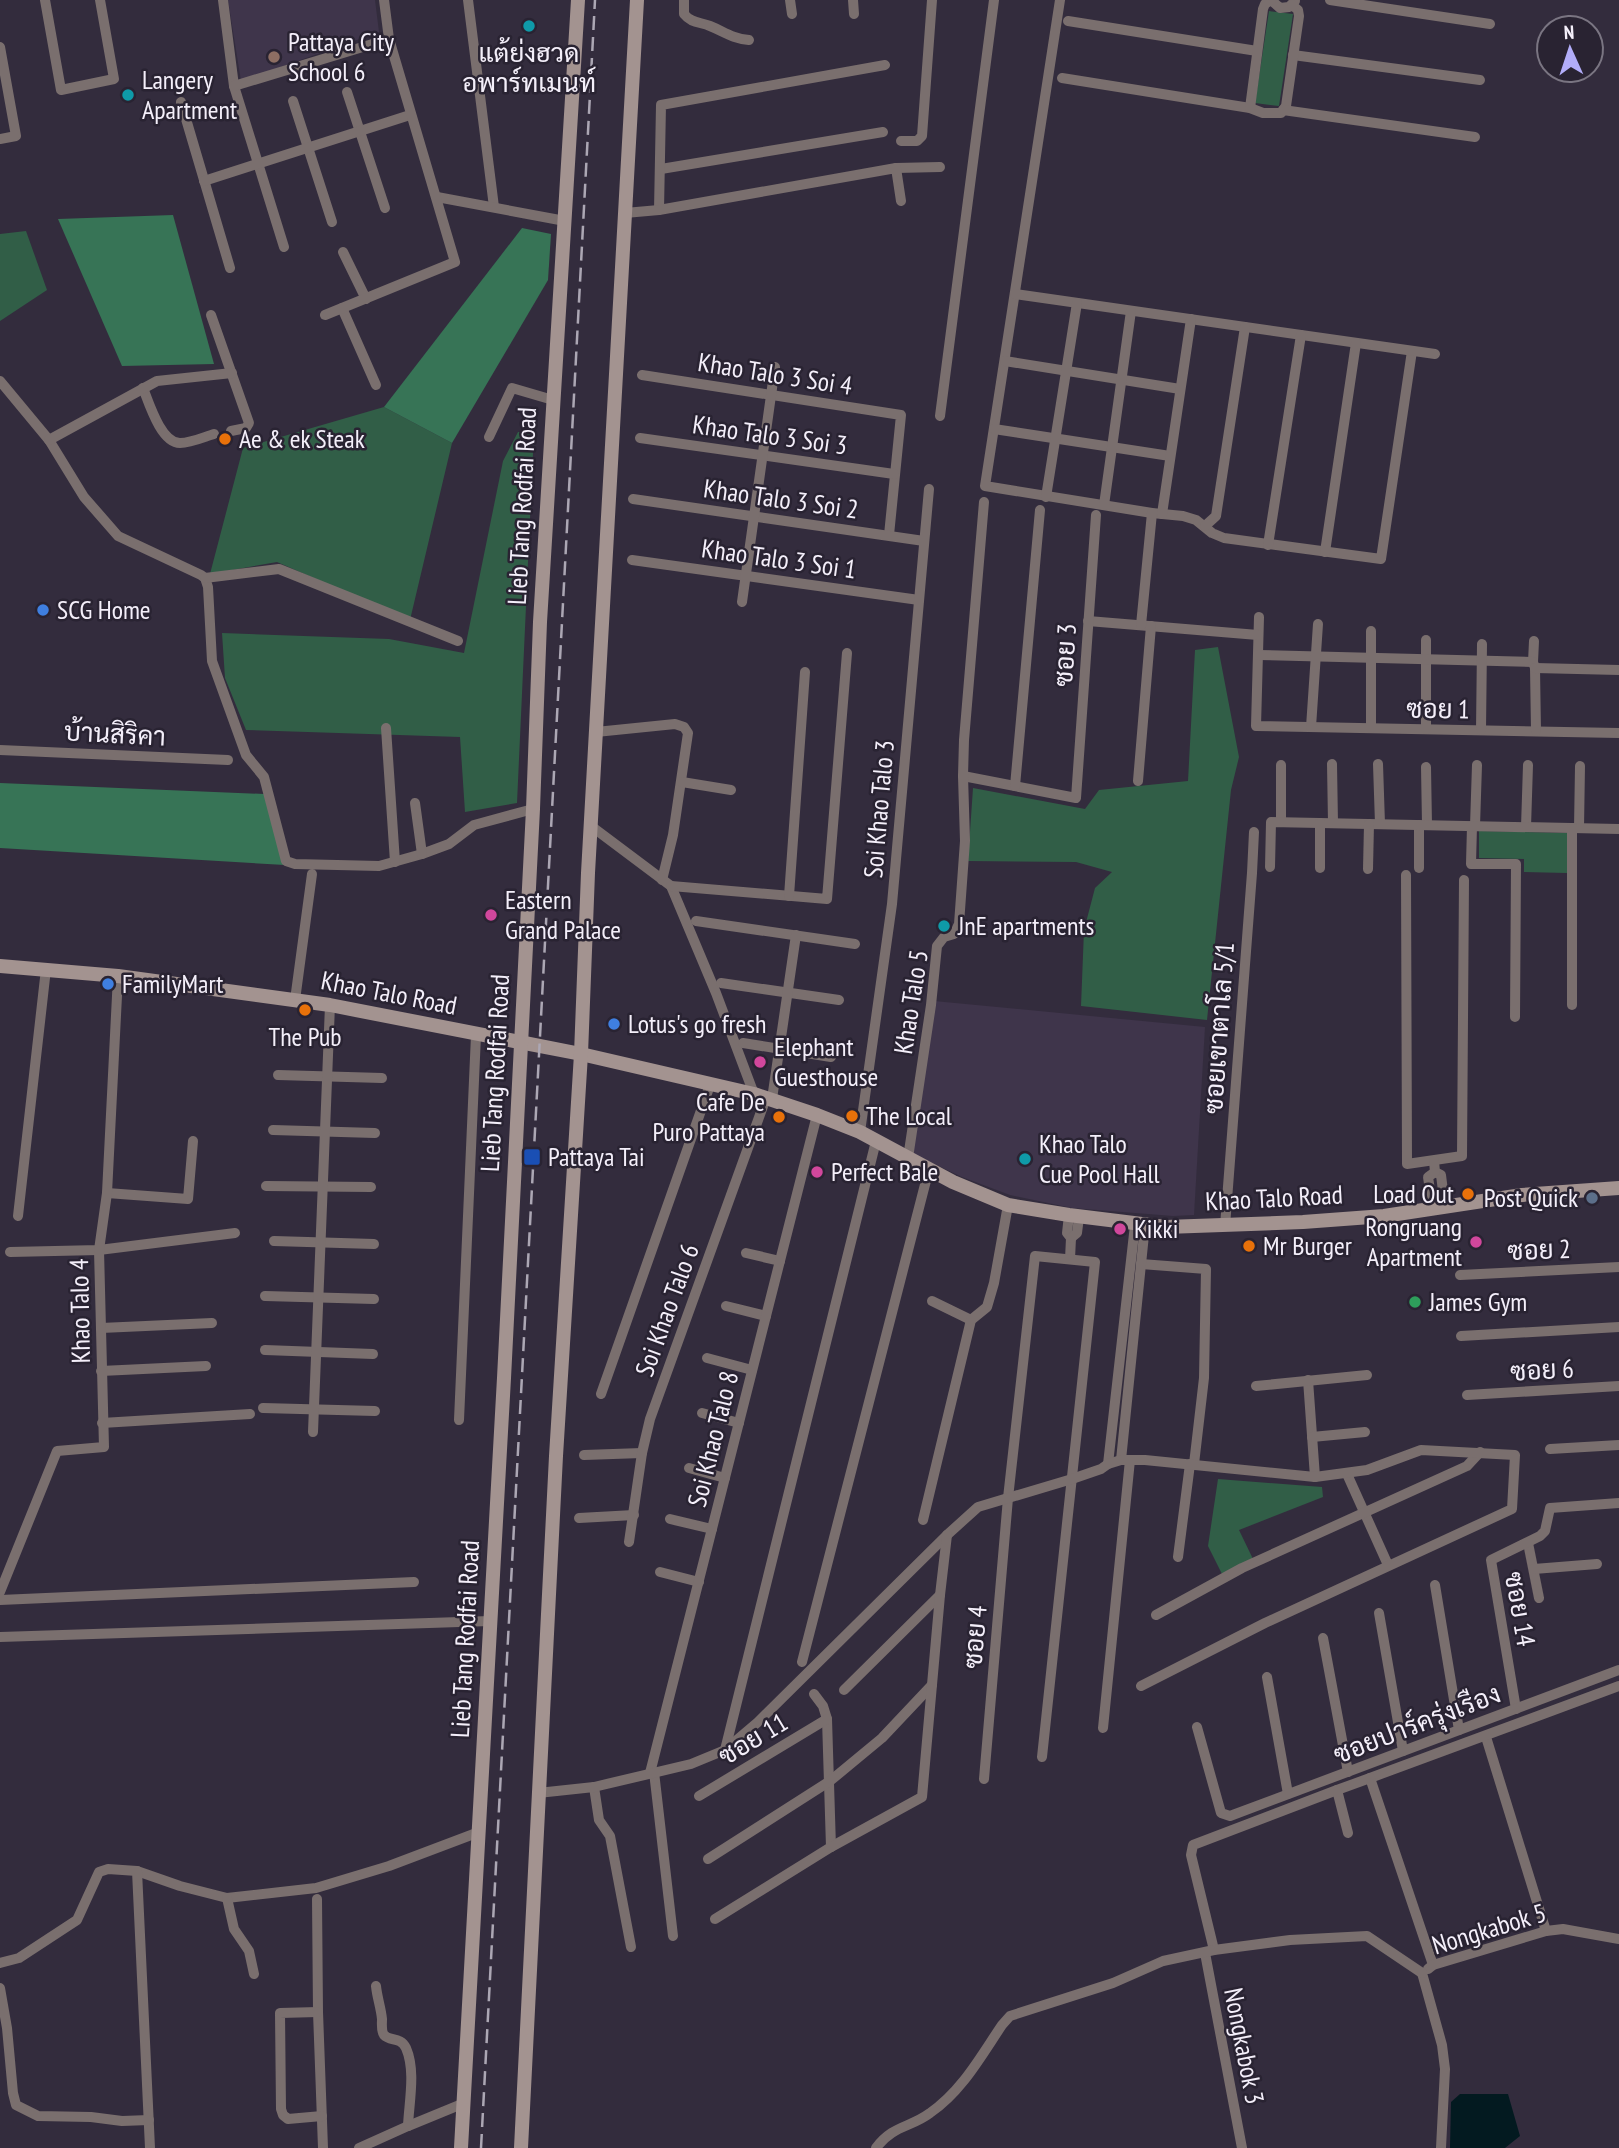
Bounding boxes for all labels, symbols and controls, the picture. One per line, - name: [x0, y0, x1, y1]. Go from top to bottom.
- north arrow: [1535, 14, 1605, 84]
- marker: แต้ย่งฮวด อพาร์ทเมนท์: [521, 18, 537, 34]
- text: N: [1563, 20, 1575, 44]
- place label: Pattaya City School 6: [288, 25, 394, 88]
- place label: แต้ย่งฮวด อพาร์ทเมนท์: [462, 36, 596, 99]
- marker: Pattaya City School 6: [266, 49, 282, 65]
- place label: Langery Apartment: [142, 63, 237, 126]
- marker: Langery Apartment: [120, 87, 136, 103]
- street label: Khao Talo 3 Soi 4: [696, 345, 855, 402]
- street label: Lieb Tang Rodfai Road: [500, 406, 543, 606]
- street label: Khao Talo 3 Soi 3: [691, 407, 849, 462]
- place label: Ae & ek Steak: [239, 422, 365, 455]
- marker: Ae & ek Steak: [217, 431, 233, 447]
- street label: Khao Talo 3 Soi 2: [702, 471, 860, 526]
- street label: Khao Talo 3 Soi 1: [700, 531, 858, 586]
- place label: SCG Home: [57, 593, 151, 626]
- marker: SCG Home: [35, 602, 51, 618]
- street label: ซอย 3: [1046, 622, 1083, 688]
- street label: ซอย 1: [1406, 691, 1470, 726]
- street label: บ้านสิริคา: [63, 714, 167, 753]
- street label: Soi Khao Talo 3: [856, 739, 901, 879]
- place label: Eastern Grand Palace: [505, 883, 621, 946]
- marker: Eastern Grand Palace: [483, 907, 499, 923]
- place label: JnE apartments: [957, 909, 1094, 942]
- marker: JnE apartments: [936, 918, 952, 934]
- street label: ซอยเขาตาโล 5/1: [1196, 941, 1241, 1115]
- street label: Khao Talo 5: [886, 947, 935, 1056]
- street label: Khao Talo Road: [318, 963, 460, 1022]
- place label: FamilyMart: [122, 967, 223, 1000]
- street label: Lieb Tang Rodfai Road: [473, 973, 516, 1173]
- marker: FamilyMart: [100, 976, 116, 992]
- marker: The Pub: [297, 1002, 313, 1018]
- place label: Lotus's go fresh: [628, 1007, 767, 1040]
- marker: Lotus's go fresh: [606, 1016, 622, 1032]
- place label: The Pub: [269, 1020, 341, 1053]
- place label: Elephant Guesthouse: [774, 1030, 878, 1093]
- marker: Elephant Guesthouse: [752, 1054, 768, 1070]
- place label: Cafe De Puro Pattaya: [653, 1085, 765, 1148]
- place label: The Local: [866, 1099, 952, 1132]
- marker: The Local: [844, 1108, 860, 1124]
- marker: Cafe De Puro Pattaya: [771, 1109, 787, 1125]
- place label: Khao Talo Cue Pool Hall: [1039, 1127, 1160, 1190]
- place label: Pattaya Tai: [548, 1140, 645, 1173]
- marker: Pattaya Tai: [522, 1147, 542, 1167]
- marker: Khao Talo Cue Pool Hall: [1017, 1151, 1033, 1167]
- place label: Perfect Bale: [831, 1155, 938, 1188]
- marker: Perfect Bale: [809, 1164, 825, 1180]
- street label: Khao Talo Road: [1204, 1177, 1344, 1218]
- place label: Load Out: [1373, 1177, 1454, 1210]
- place label: Post Quick: [1484, 1181, 1578, 1214]
- marker: Load Out: [1460, 1186, 1476, 1202]
- marker: Post Quick: [1584, 1190, 1600, 1206]
- place label: Rongruang Apartment: [1365, 1210, 1462, 1273]
- place label: Kikki: [1134, 1212, 1178, 1245]
- marker: Kikki: [1112, 1221, 1128, 1237]
- place label: Mr Burger: [1263, 1229, 1352, 1262]
- street label: ซอย 2: [1507, 1232, 1571, 1267]
- marker: Rongruang Apartment: [1468, 1234, 1484, 1250]
- marker: Mr Burger: [1241, 1238, 1257, 1254]
- street label: Soi Khao Talo 6: [627, 1239, 706, 1381]
- street label: Khao Talo 4: [62, 1258, 97, 1364]
- place label: James Gym: [1428, 1285, 1527, 1318]
- marker: James Gym: [1407, 1294, 1423, 1310]
- street label: ซอย 6: [1509, 1351, 1574, 1388]
- street label: Soi Khao Talo 8: [680, 1368, 745, 1510]
- street label: Lieb Tang Rodfai Road: [443, 1539, 486, 1739]
- street label: ซอย 14: [1498, 1569, 1543, 1649]
- street label: ซอย 4: [955, 1604, 994, 1670]
- street label: ซอยปาร์ครุ่งเรือง: [1329, 1677, 1506, 1772]
- street label: ซอย 11: [712, 1705, 793, 1772]
- street label: Nongkabok 5: [1428, 1896, 1550, 1961]
- street label: Nongkabok 3: [1217, 1985, 1272, 2107]

